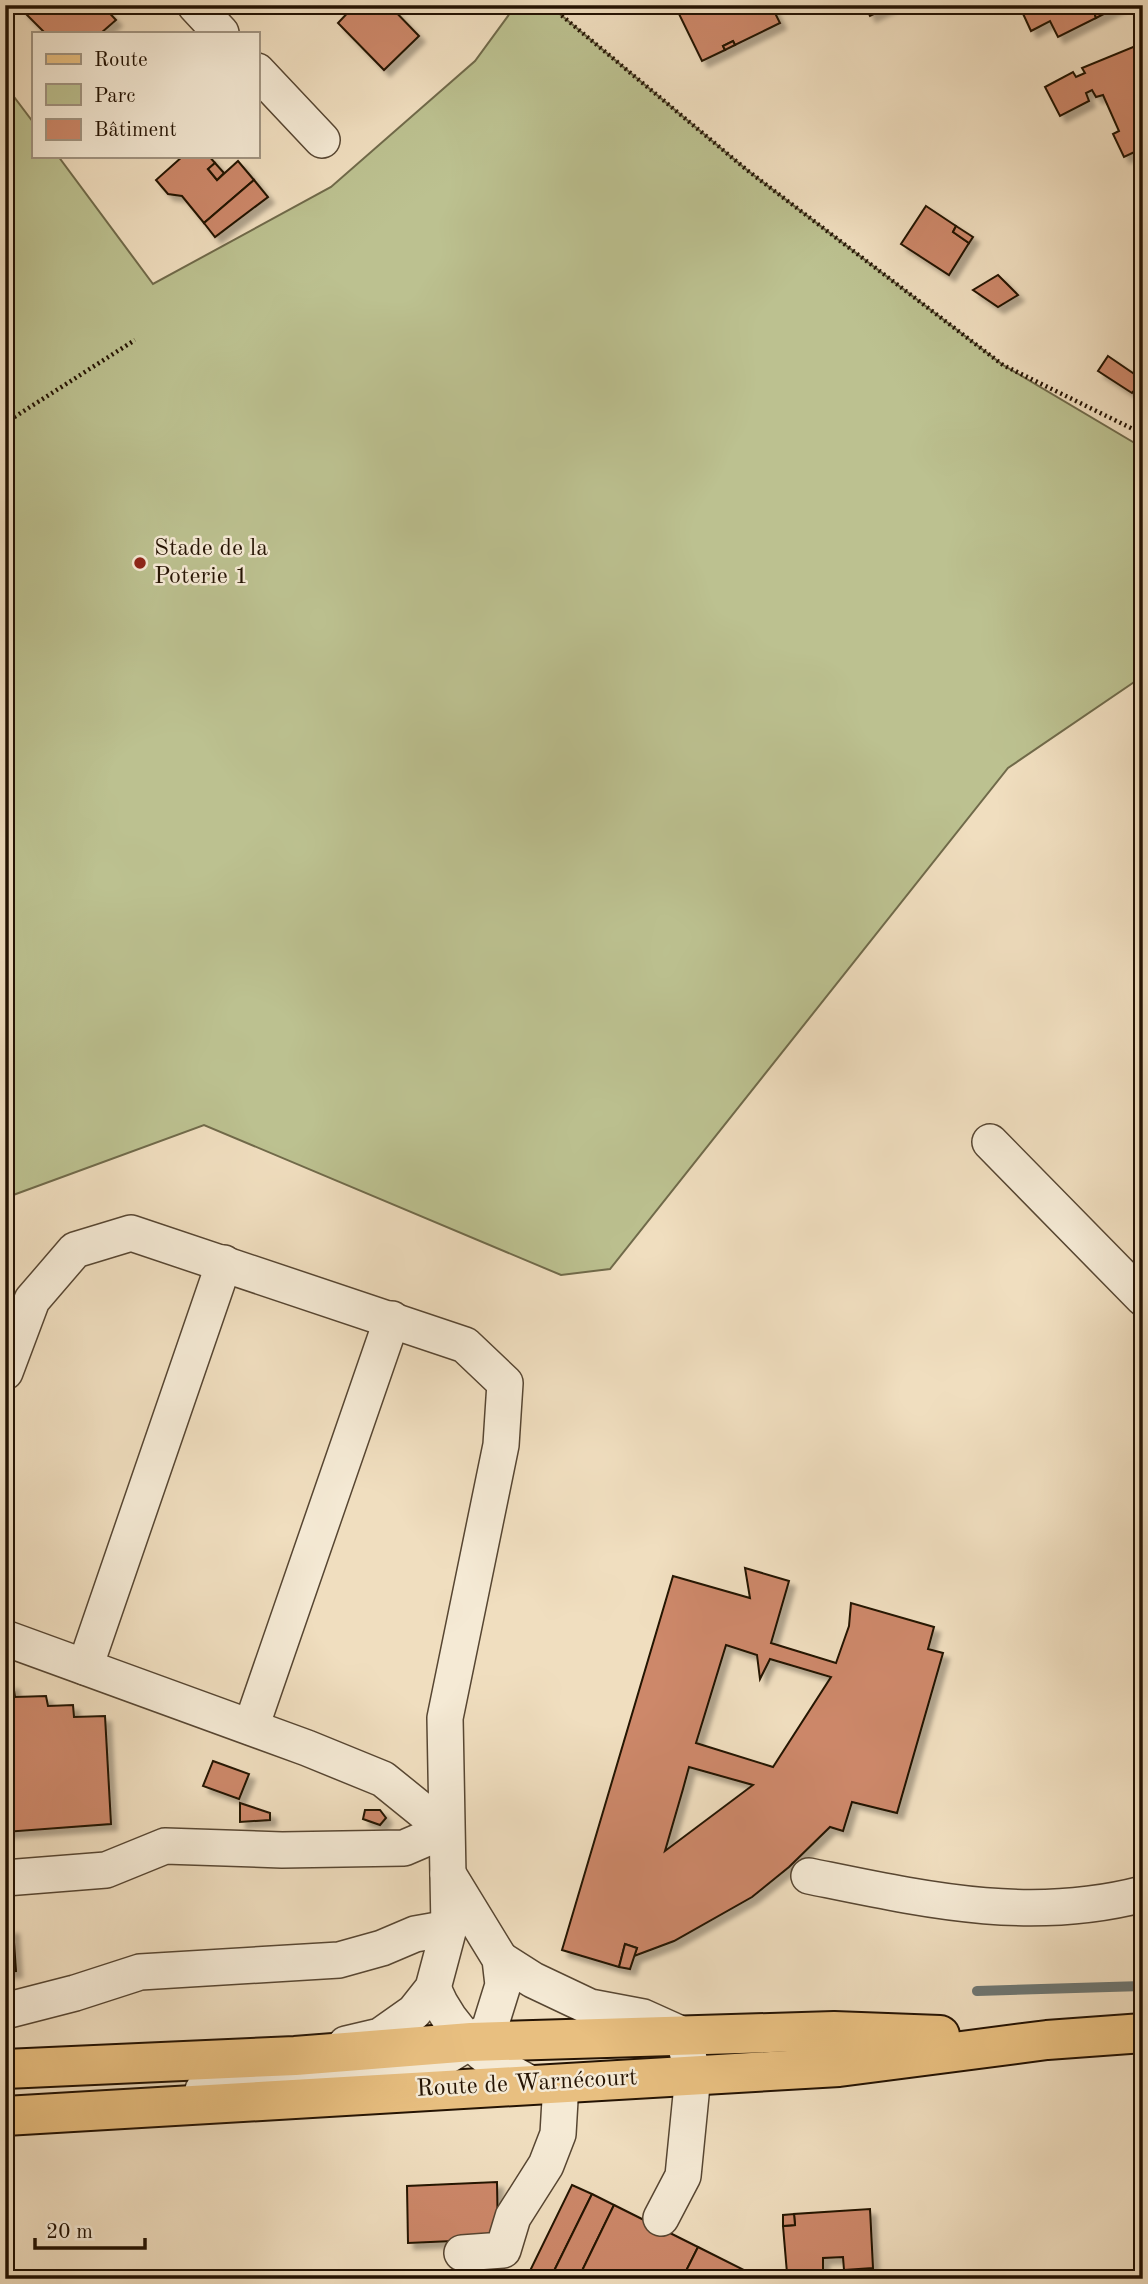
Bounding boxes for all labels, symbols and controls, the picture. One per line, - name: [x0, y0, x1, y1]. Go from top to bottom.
- legend: [32, 32, 259, 158]
- text: Route: [94, 50, 148, 71]
- text: Parc: [94, 86, 136, 107]
- text: Bâtiment: [94, 120, 177, 141]
- place label: Stade de la Poterie 1: [154, 537, 268, 589]
- marker: Stade de la Poterie 1: [132, 555, 148, 571]
- street label: Route de Warnécourt: [416, 2066, 638, 2102]
- scale bar: [35, 2207, 145, 2251]
- text: 20 m: [46, 2222, 93, 2243]

